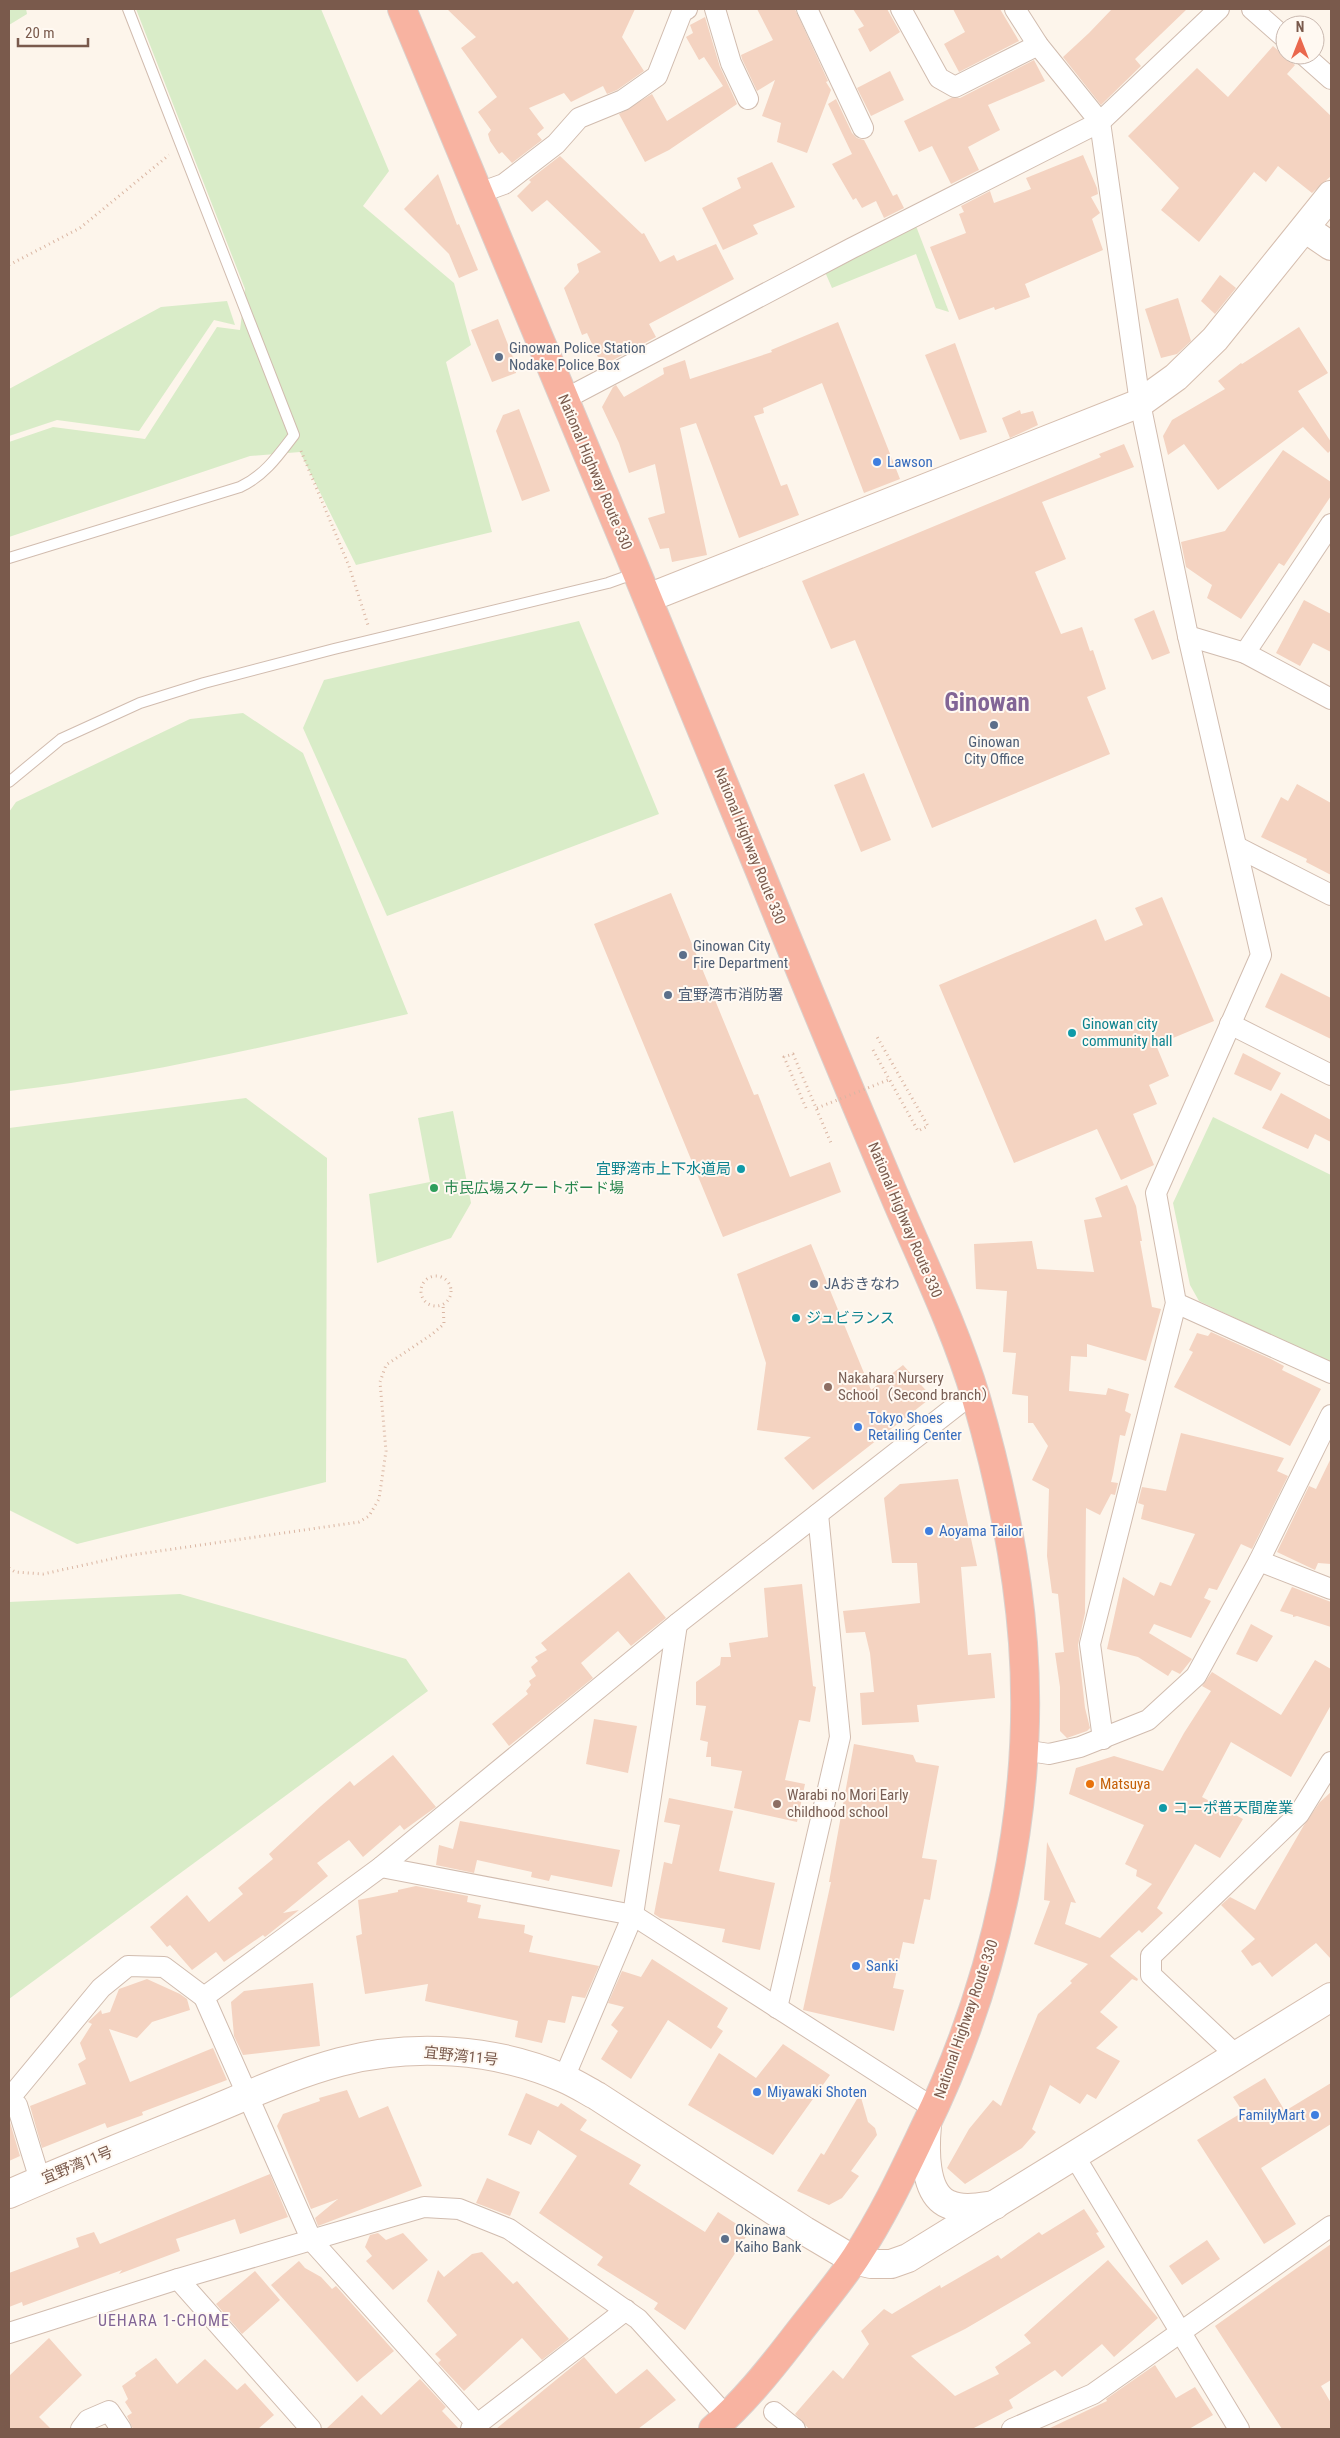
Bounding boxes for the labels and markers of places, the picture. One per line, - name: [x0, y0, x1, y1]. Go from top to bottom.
- place label: Ginowan Police Station Nodake Police Box: [509, 339, 646, 374]
- marker: Ginowan Police Station Nodake Police Box: [493, 351, 505, 363]
- place label: Lawson: [887, 453, 933, 471]
- marker: Lawson: [871, 456, 883, 468]
- marker: Ginowan City Office: [988, 719, 1000, 731]
- place label: Ginowan City Office: [964, 733, 1024, 768]
- place label: Ginowan City Fire Department: [693, 937, 788, 972]
- marker: Ginowan City Fire Department: [677, 949, 689, 961]
- place label: 宜野湾市消防署: [678, 986, 783, 1004]
- marker: 宜野湾市消防署: [662, 989, 674, 1001]
- place label: Ginowan city community hall: [1082, 1015, 1172, 1050]
- marker: Ginowan city community hall: [1066, 1027, 1078, 1039]
- place label: 宜野湾市上下水道局: [596, 1160, 731, 1178]
- marker: 宜野湾市上下水道局: [735, 1163, 747, 1175]
- place label: 市民広場スケートボード場: [444, 1179, 624, 1197]
- marker: 市民広場スケートボード場: [428, 1182, 440, 1194]
- place label: JAおきなわ: [824, 1275, 900, 1293]
- marker: JAおきなわ: [808, 1278, 820, 1290]
- place label: ジュビランス: [806, 1309, 895, 1327]
- marker: ジュビランス: [790, 1312, 802, 1324]
- place label: Nakahara Nursery School（Second branch）: [838, 1369, 996, 1404]
- marker: Nakahara Nursery School（Second branch）: [822, 1381, 834, 1393]
- place label: Tokyo Shoes Retailing Center: [868, 1409, 962, 1444]
- marker: Tokyo Shoes Retailing Center: [852, 1421, 864, 1433]
- place label: Aoyama Tailor: [939, 1522, 1024, 1540]
- marker: Aoyama Tailor: [923, 1525, 935, 1537]
- place label: Matsuya: [1100, 1775, 1150, 1793]
- marker: Matsuya: [1084, 1778, 1096, 1790]
- place label: Warabi no Mori Early childhood school: [787, 1786, 909, 1821]
- marker: Warabi no Mori Early childhood school: [771, 1798, 783, 1810]
- place label: コーポ普天間産業: [1173, 1799, 1293, 1817]
- marker: コーポ普天間産業: [1157, 1802, 1169, 1814]
- place label: Sanki: [866, 1957, 898, 1975]
- marker: Sanki: [850, 1960, 862, 1972]
- place label: Miyawaki Shoten: [767, 2083, 867, 2101]
- marker: Miyawaki Shoten: [751, 2086, 763, 2098]
- place label: FamilyMart: [1239, 2106, 1305, 2124]
- marker: FamilyMart: [1309, 2109, 1321, 2121]
- place label: Okinawa Kaiho Bank: [735, 2221, 802, 2256]
- marker: Okinawa Kaiho Bank: [719, 2233, 731, 2245]

